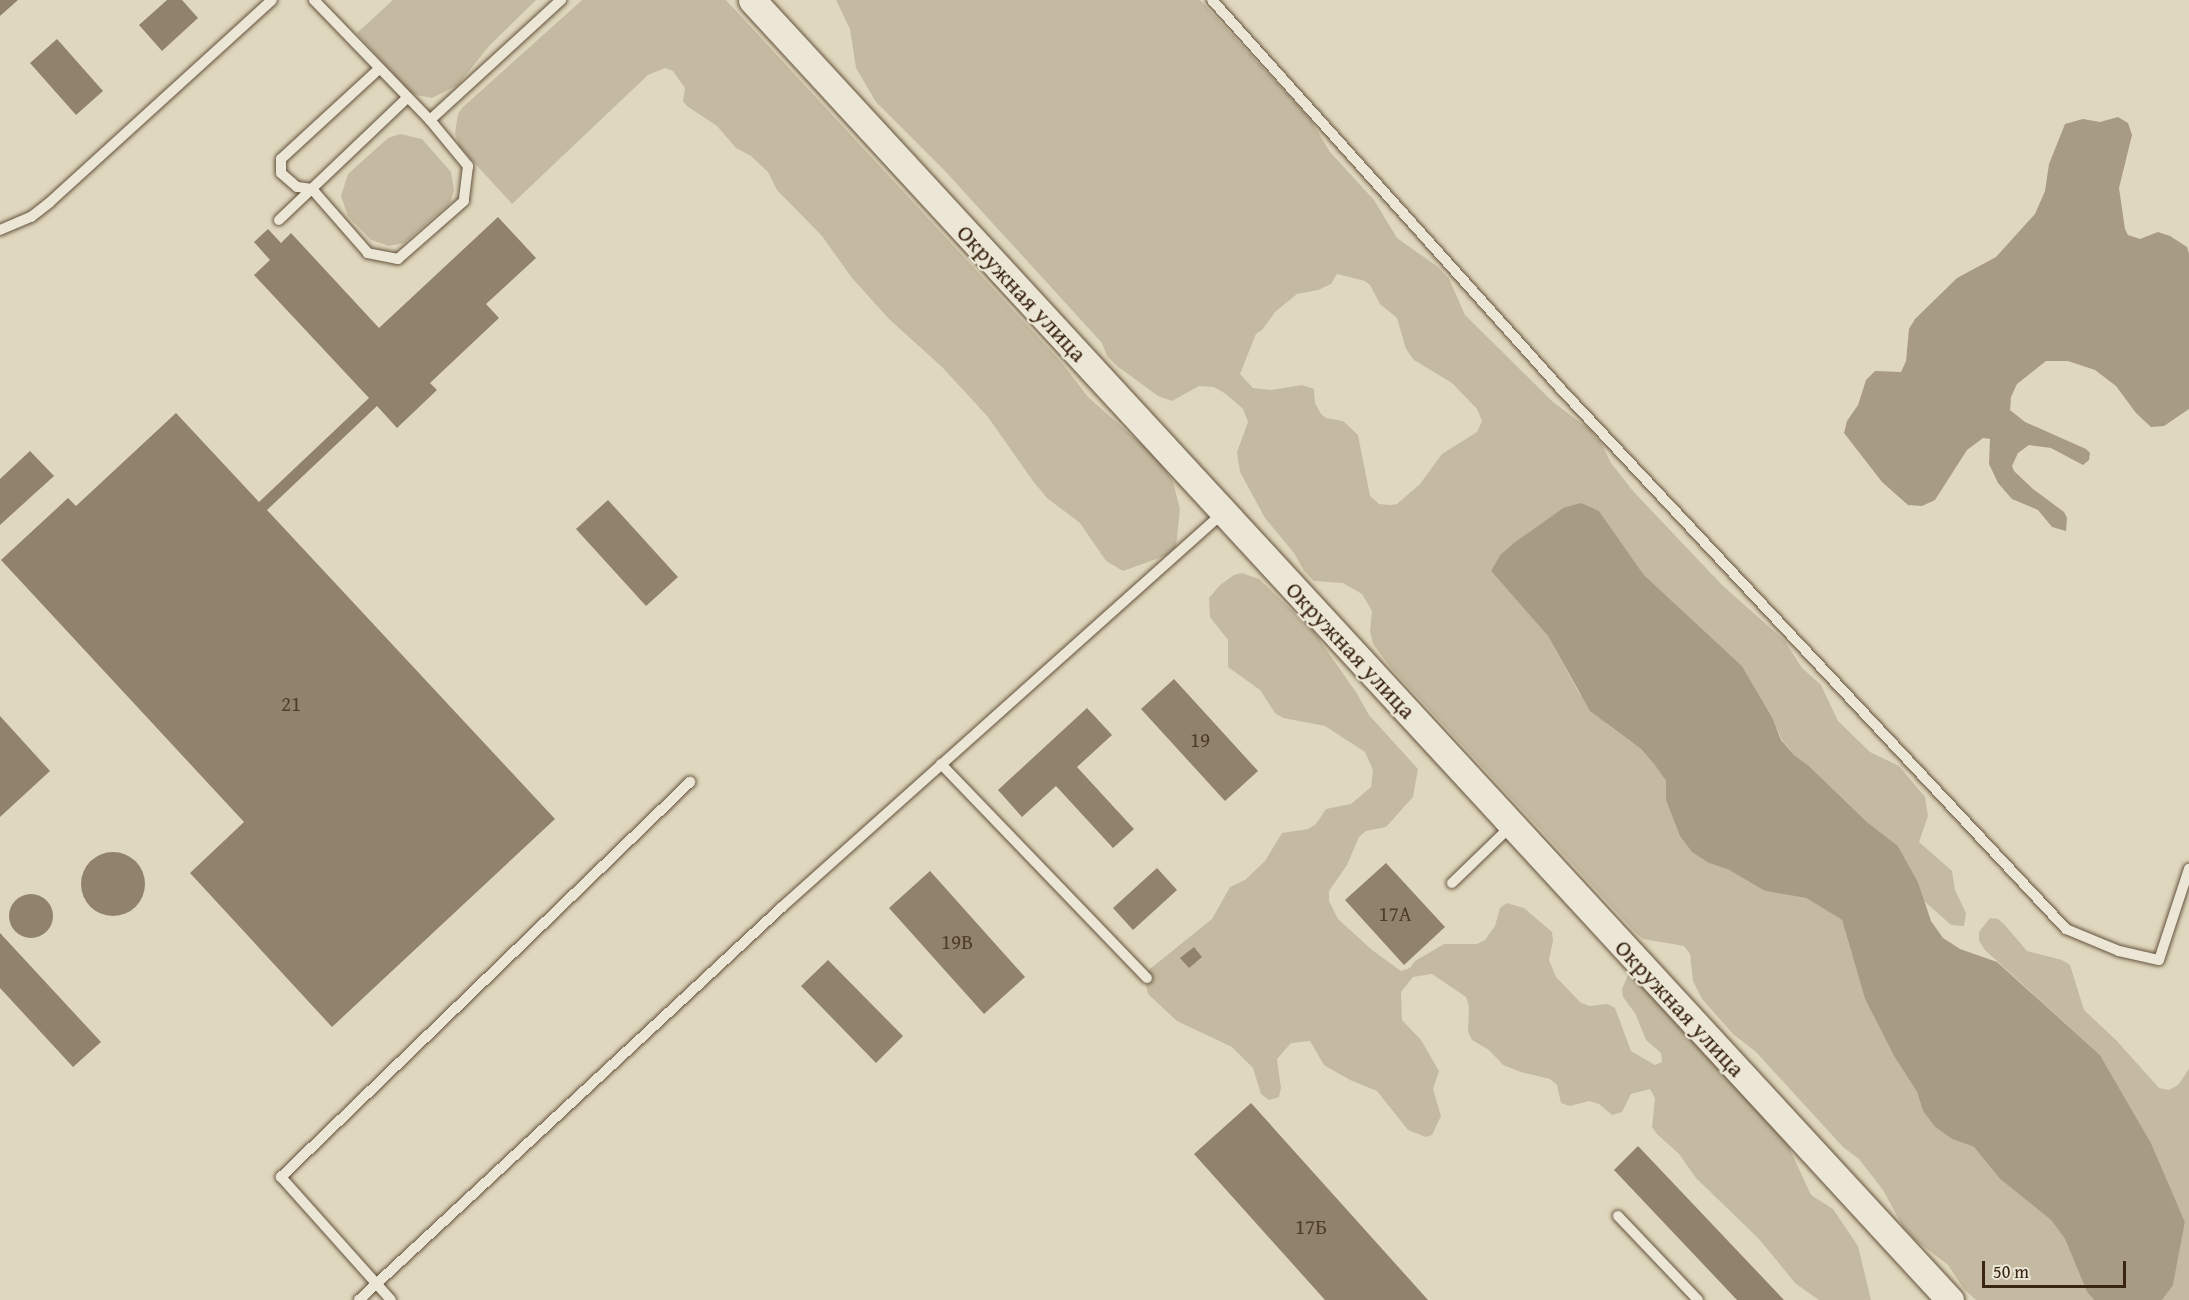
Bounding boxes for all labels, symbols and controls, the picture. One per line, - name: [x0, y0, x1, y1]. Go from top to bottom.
- street label: Окружная улица: [951, 218, 1093, 368]
- street label: Окружная улица: [1280, 575, 1422, 725]
- house number: 21: [281, 691, 301, 717]
- house number: 19: [1190, 727, 1210, 753]
- house number: 17А: [1379, 901, 1411, 927]
- house number: 19В: [941, 929, 973, 955]
- street label: Окружная улица: [1609, 933, 1751, 1083]
- house number: 17Б: [1295, 1214, 1327, 1240]
- scale bar: [1985, 1249, 2129, 1287]
- text: 50 m: [1993, 1258, 2029, 1285]

